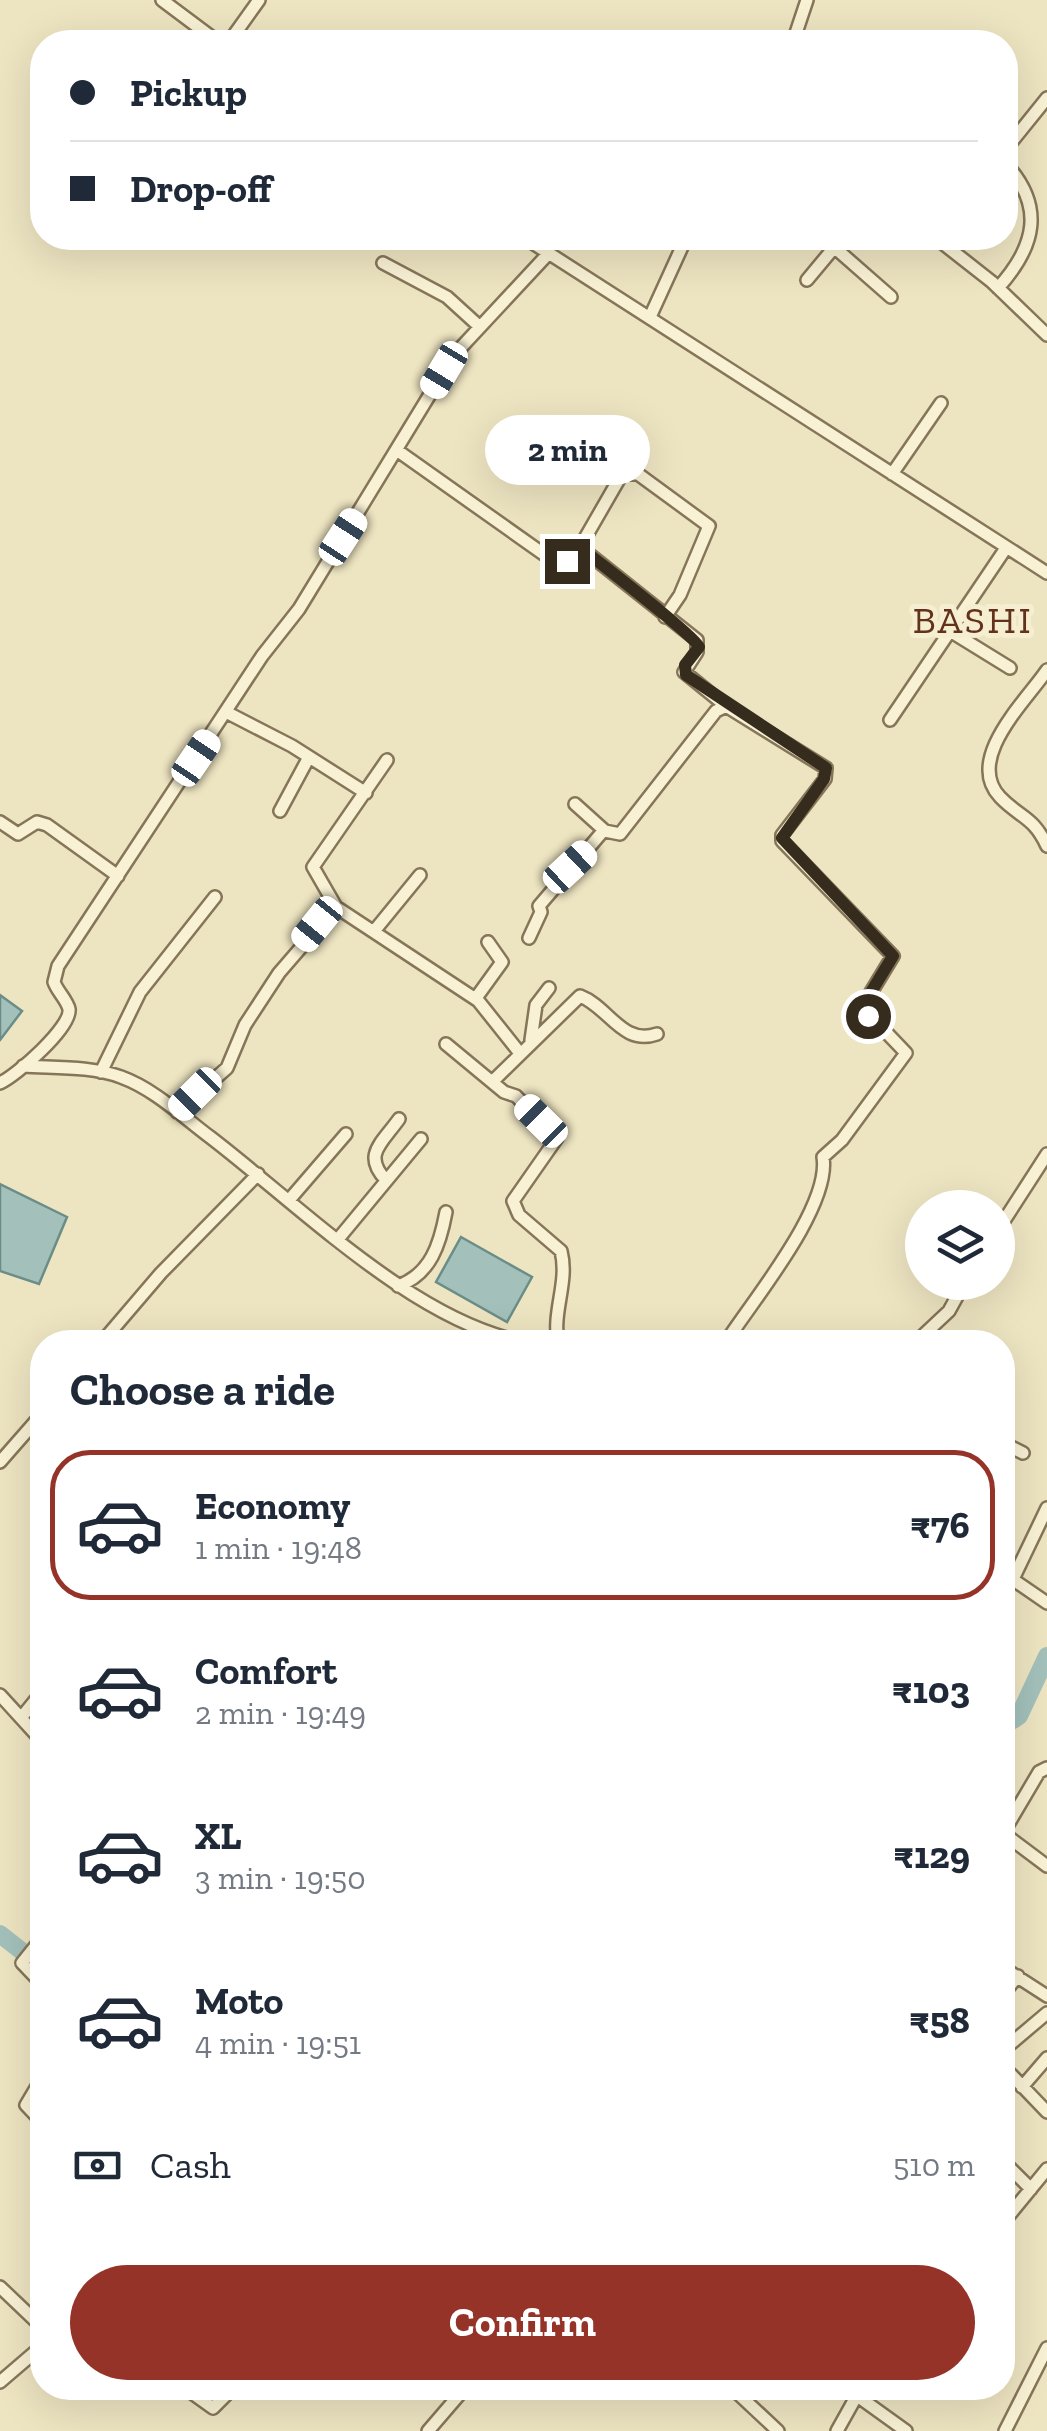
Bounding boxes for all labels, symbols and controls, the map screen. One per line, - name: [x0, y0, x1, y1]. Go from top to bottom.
- text: Pickup: [130, 70, 247, 116]
- text: Drop-off: [130, 166, 271, 212]
- car: [416, 337, 472, 403]
- callout: 2 min: [484, 416, 650, 486]
- text: 2 min: [528, 431, 607, 469]
- car: [314, 504, 372, 570]
- route end: [545, 539, 590, 584]
- district label: BASHI: [913, 597, 1033, 643]
- car: [167, 725, 225, 791]
- car: [538, 836, 602, 898]
- car: [286, 891, 348, 957]
- route start: [846, 994, 891, 1039]
- car: [163, 1062, 227, 1126]
- car: [509, 1089, 573, 1153]
- map controls: [905, 1190, 1015, 1300]
- button: layers: [905, 1190, 1015, 1300]
- text: Choose a ride: [70, 1363, 335, 1417]
- icon: car: [75, 1480, 165, 1570]
- text: Economy: [195, 1483, 350, 1529]
- text: ₹76: [910, 1502, 970, 1548]
- text: 1 min · 19:48: [195, 1529, 362, 1567]
- icon: car: [75, 1645, 165, 1735]
- text: Comfort: [195, 1648, 337, 1694]
- text: ₹103: [892, 1667, 970, 1713]
- text: 2 min · 19:49: [195, 1694, 366, 1732]
- icon: car: [75, 1810, 165, 1900]
- text: XL: [195, 1813, 242, 1859]
- text: ₹129: [893, 1832, 970, 1878]
- text: 3 min · 19:50: [195, 1859, 366, 1897]
- icon: car: [75, 1975, 165, 2065]
- text: Moto: [195, 1978, 283, 2024]
- text: ₹58: [909, 1997, 970, 2043]
- text: 4 min · 19:51: [195, 2024, 361, 2062]
- icon: cash: [70, 2138, 125, 2193]
- text: Cash: [150, 2142, 231, 2188]
- text: 510 m: [893, 2146, 975, 2184]
- button: Confirm: [70, 2265, 975, 2380]

